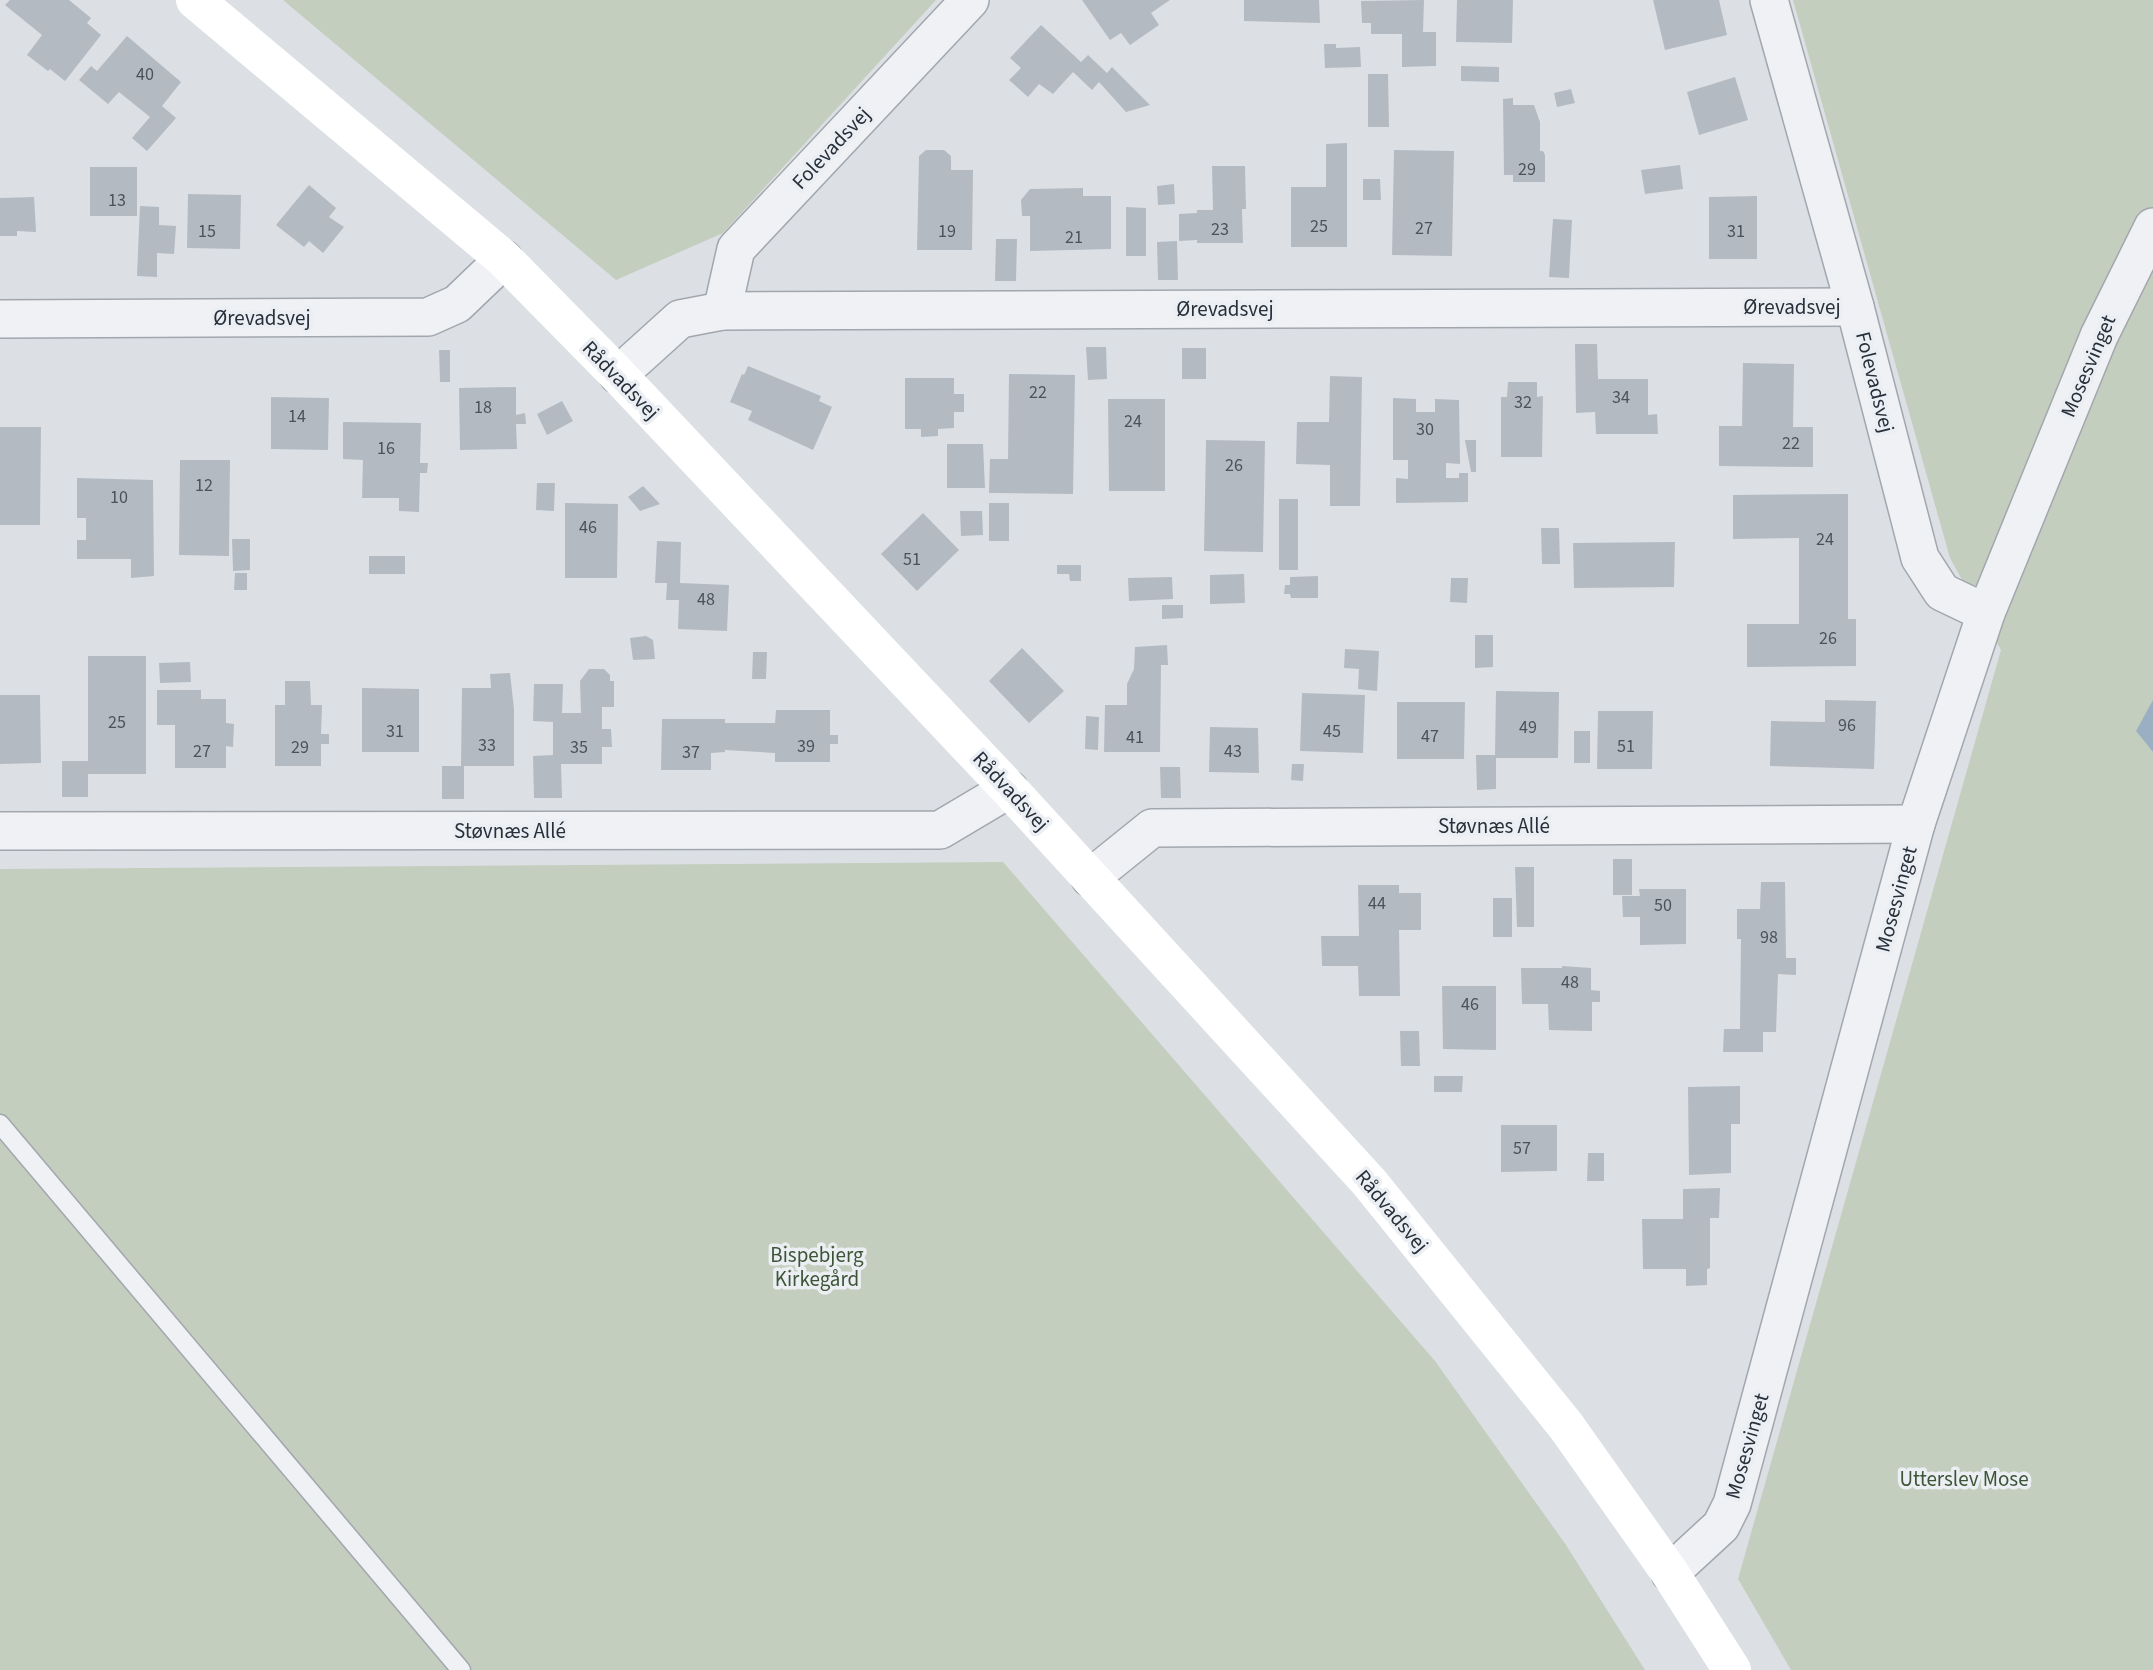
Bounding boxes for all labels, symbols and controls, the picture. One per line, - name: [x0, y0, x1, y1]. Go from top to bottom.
- house number: 40: [136, 62, 154, 87]
- street label: Folevadsvej: [785, 100, 877, 196]
- house number: 29: [1518, 157, 1536, 182]
- house number: 13: [108, 188, 126, 213]
- house number: 25: [1310, 214, 1328, 239]
- house number: 27: [1415, 216, 1433, 241]
- house number: 23: [1211, 217, 1229, 242]
- house number: 15: [198, 219, 216, 244]
- house number: 19: [938, 219, 956, 244]
- house number: 31: [1727, 219, 1745, 244]
- house number: 21: [1065, 225, 1083, 250]
- street label: Ørevadsvej: [1743, 292, 1841, 322]
- street label: Ørevadsvej: [1176, 294, 1274, 324]
- street label: Ørevadsvej: [213, 303, 311, 333]
- street label: Mosesvinget: [2053, 310, 2123, 422]
- street label: Folevadsvej: [1848, 328, 1902, 436]
- street label: Rådvadsvej: [576, 334, 666, 426]
- house number: 22: [1029, 380, 1047, 405]
- house number: 34: [1612, 385, 1630, 410]
- house number: 32: [1514, 390, 1532, 415]
- house number: 18: [474, 395, 492, 420]
- house number: 14: [288, 404, 306, 429]
- house number: 24: [1124, 409, 1142, 434]
- house number: 30: [1416, 417, 1434, 442]
- house number: 22: [1782, 431, 1800, 456]
- house number: 16: [377, 436, 395, 461]
- house number: 26: [1225, 453, 1243, 478]
- house number: 12: [195, 473, 213, 498]
- house number: 10: [110, 485, 128, 510]
- house number: 46: [579, 515, 597, 540]
- house number: 24: [1816, 527, 1834, 552]
- house number: 51: [903, 547, 921, 572]
- house number: 48: [697, 587, 715, 612]
- house number: 26: [1819, 626, 1837, 651]
- house number: 25: [108, 710, 126, 735]
- house number: 96: [1838, 713, 1856, 738]
- house number: 49: [1519, 715, 1537, 740]
- house number: 31: [386, 719, 404, 744]
- house number: 45: [1323, 719, 1341, 744]
- house number: 47: [1421, 724, 1439, 749]
- house number: 41: [1126, 725, 1144, 750]
- house number: 33: [478, 733, 496, 758]
- house number: 39: [797, 734, 815, 759]
- house number: 51: [1617, 734, 1635, 759]
- house number: 29: [291, 735, 309, 760]
- house number: 35: [570, 735, 588, 760]
- house number: 27: [193, 739, 211, 764]
- house number: 43: [1224, 739, 1242, 764]
- house number: 37: [682, 740, 700, 765]
- street label: Rådvadsvej: [966, 744, 1056, 838]
- street label: Støvnæs Allé: [1438, 811, 1550, 841]
- street label: Støvnæs Allé: [454, 816, 566, 846]
- street label: Mosesvinget: [1867, 843, 1925, 955]
- house number: 44: [1368, 891, 1386, 916]
- house number: 50: [1654, 893, 1672, 918]
- house number: 98: [1760, 925, 1778, 950]
- house number: 48: [1561, 970, 1579, 995]
- house number: 46: [1461, 992, 1479, 1017]
- house number: 57: [1513, 1136, 1531, 1161]
- street label: Rådvadsvej: [1348, 1163, 1436, 1259]
- park label: Bispebjerg Kirkegård: [770, 1240, 864, 1294]
- street label: Mosesvinget: [1718, 1390, 1776, 1502]
- park label: Utterslev Mose: [1899, 1464, 2029, 1494]

